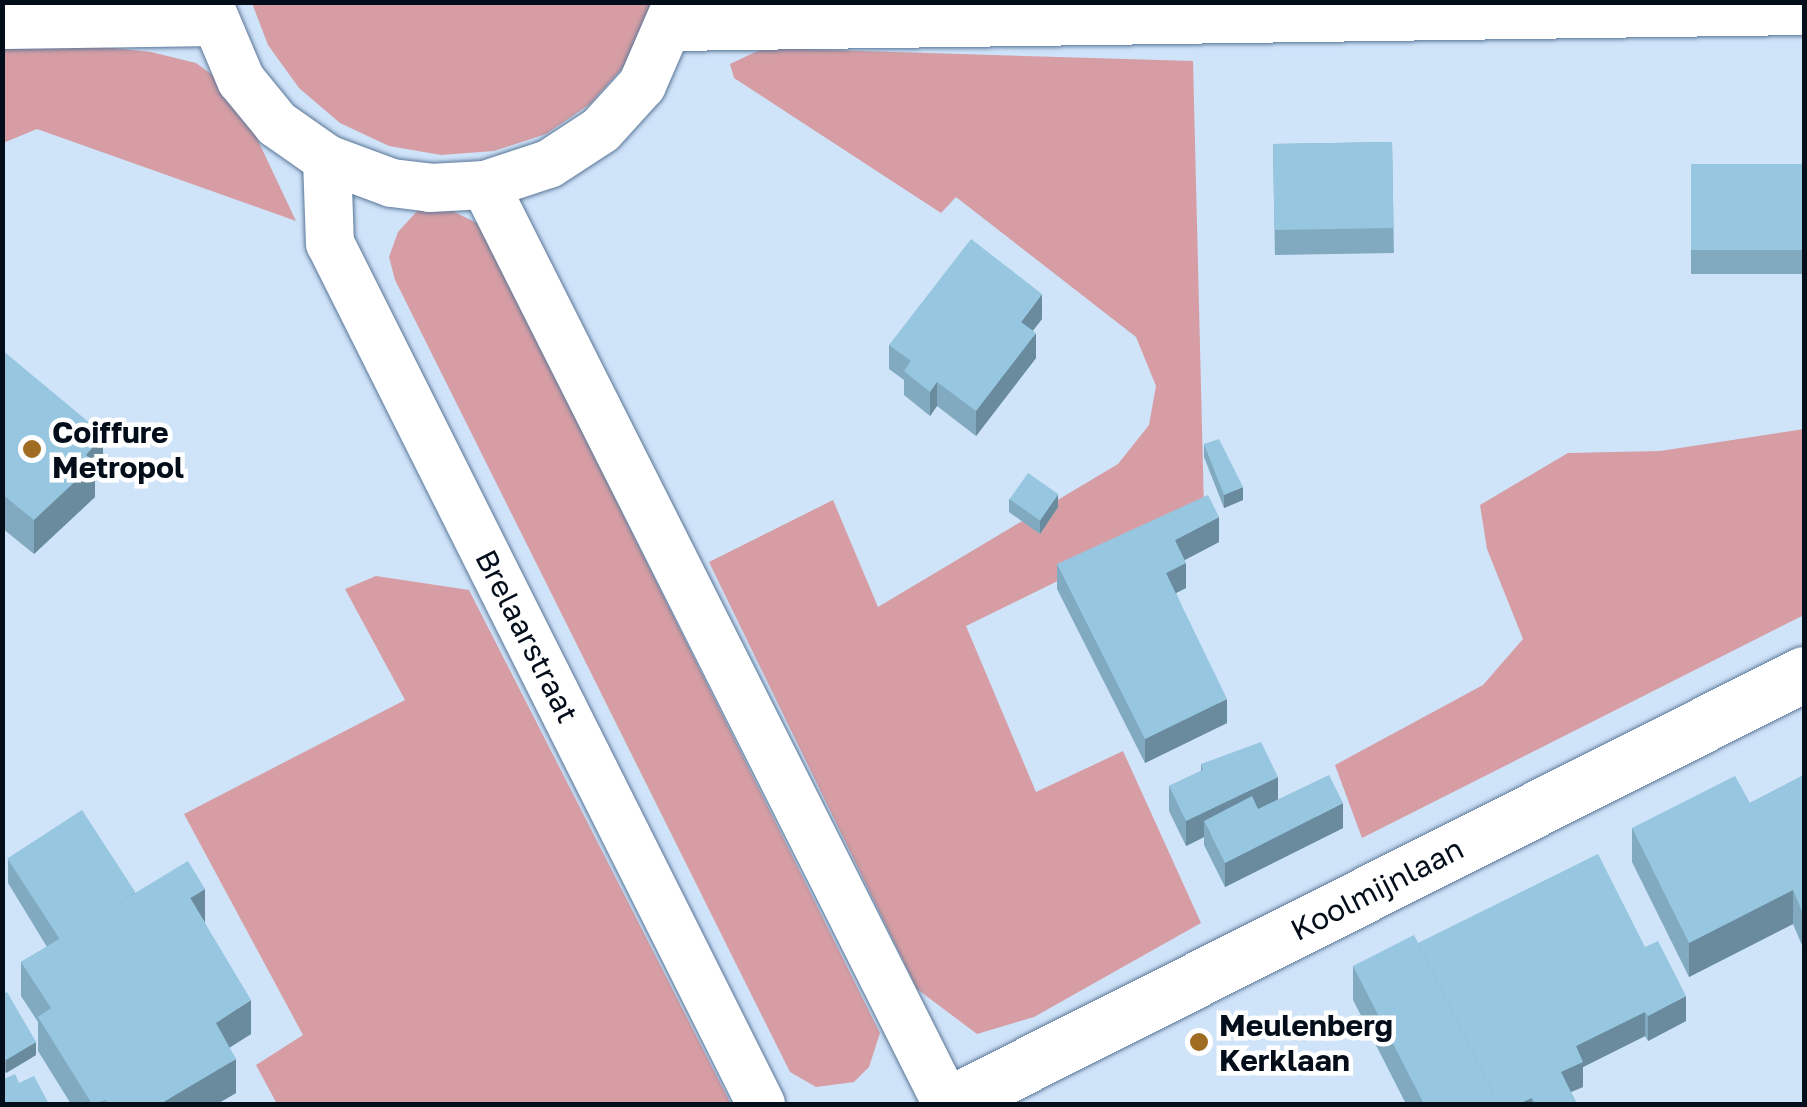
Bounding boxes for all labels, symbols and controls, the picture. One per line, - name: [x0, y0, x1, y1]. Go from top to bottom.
- place label: Coiffure Metropol: [52, 414, 184, 484]
- marker: Coiffure Metropol: [21, 438, 43, 460]
- street label: Brelaarstraat: [468, 544, 586, 728]
- street label: Koolmijnlaan: [1285, 830, 1469, 948]
- place label: Meulenberg Kerklaan: [1219, 1007, 1393, 1078]
- marker: Meulenberg Kerklaan: [1188, 1031, 1210, 1053]

